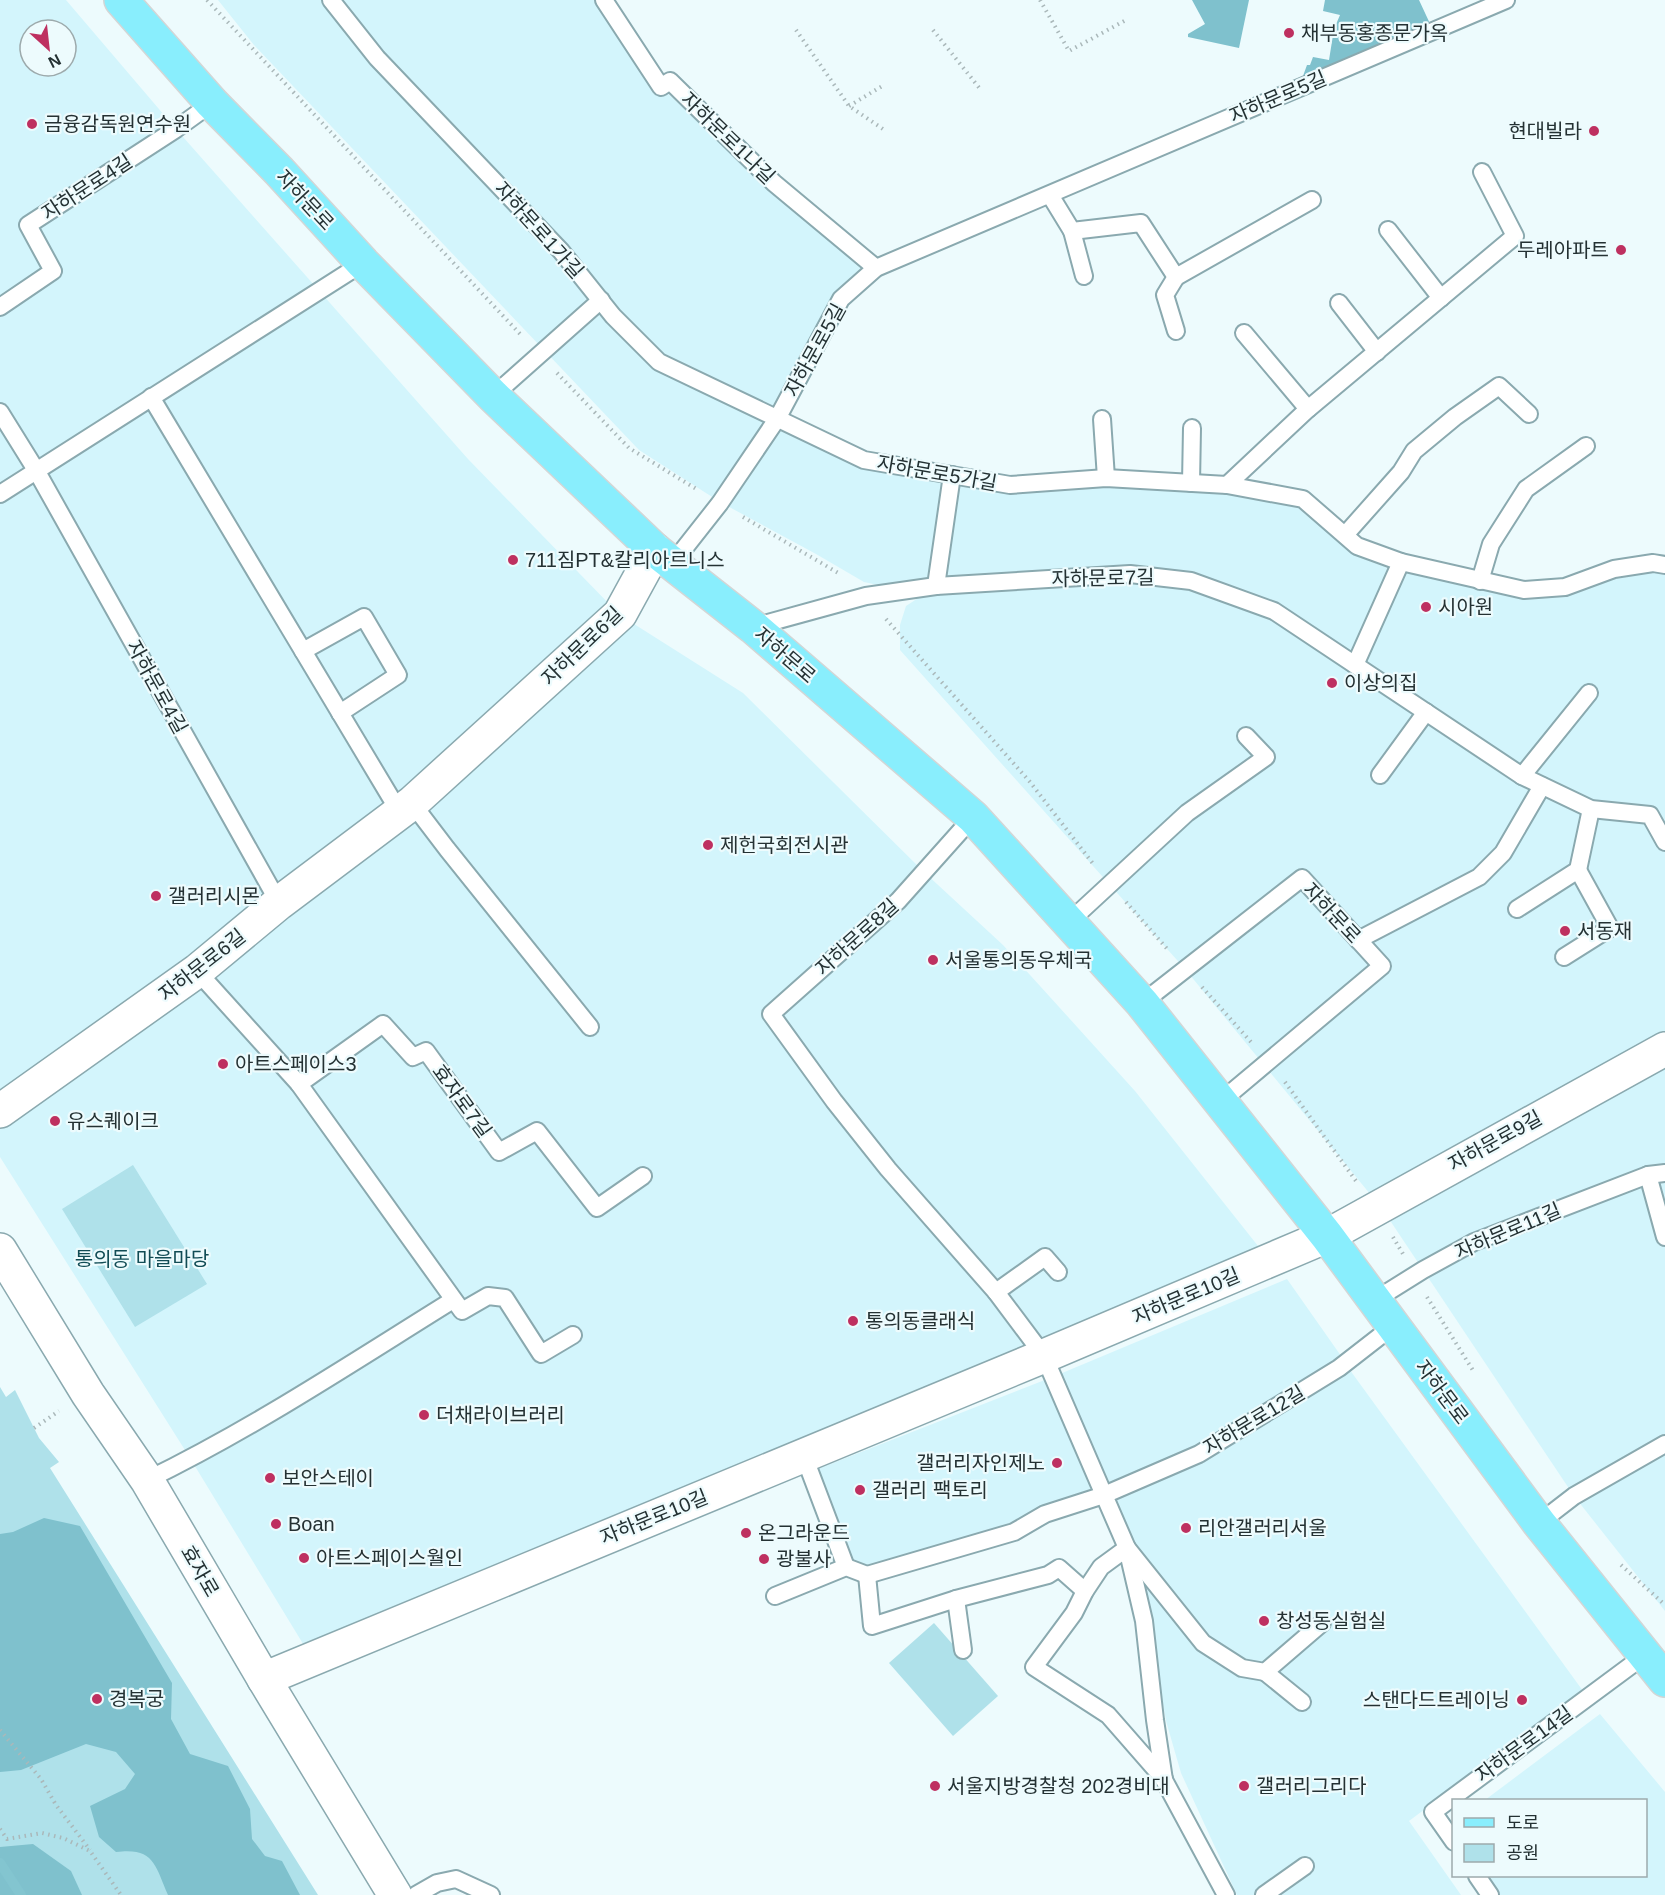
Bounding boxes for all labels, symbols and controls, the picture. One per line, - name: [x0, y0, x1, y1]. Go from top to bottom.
- north arrow: [18, 18, 78, 78]
- place label: 채부동홍종문가옥: [1301, 22, 1448, 44]
- marker: 채부동홍종문가옥: [1282, 26, 1296, 40]
- text: N: [46, 51, 64, 71]
- street label: 자하문로5길: [1226, 67, 1330, 127]
- street label: 자하문로1나길: [677, 88, 779, 188]
- place label: 금융감독원연수원: [44, 113, 191, 135]
- marker: 금융감독원연수원: [25, 117, 39, 131]
- place label: 현대빌라: [1508, 120, 1582, 142]
- marker: 현대빌라: [1587, 124, 1601, 138]
- street label: 자하문로4길: [38, 150, 136, 224]
- street label: 자하문로: [272, 166, 338, 234]
- street label: 자하문로1가길: [490, 177, 588, 283]
- place label: 두레아파트: [1517, 239, 1609, 261]
- marker: 두레아파트: [1614, 243, 1628, 257]
- street label: 자하문로5길: [780, 300, 850, 400]
- street label: 자하문로5가길: [875, 452, 999, 494]
- place label: 711짐PT&칼리아르니스: [525, 549, 725, 571]
- marker: 711짐PT&칼리아르니스: [506, 553, 520, 567]
- street label: 자하문로7길: [1051, 566, 1155, 590]
- place label: 시아원: [1438, 596, 1493, 618]
- marker: 시아원: [1419, 600, 1433, 614]
- street label: 자하문로6길: [537, 602, 627, 690]
- street label: 자하문로: [750, 623, 820, 687]
- street label: 자하문로4길: [122, 637, 192, 737]
- place label: 이상의집: [1344, 672, 1418, 694]
- marker: 이상의집: [1325, 676, 1339, 690]
- place label: 제헌국회전시관: [720, 834, 849, 856]
- marker: 제헌국회전시관: [701, 838, 715, 852]
- street label: 자하문로: [1299, 879, 1365, 947]
- place label: 갤러리시몬: [168, 885, 260, 907]
- marker: 갤러리시몬: [149, 889, 163, 903]
- street label: 자하문로8길: [811, 894, 903, 980]
- place label: 서동재: [1577, 920, 1632, 942]
- marker: 서동재: [1558, 924, 1572, 938]
- street label: 자하문로6길: [155, 925, 249, 1005]
- place label: 서울통의동우체국: [945, 949, 1092, 971]
- marker: 서울통의동우체국: [926, 953, 940, 967]
- place label: 아트스페이스3: [235, 1053, 357, 1075]
- marker: 아트스페이스3: [216, 1057, 230, 1071]
- street label: 효자로7길: [428, 1060, 496, 1142]
- street label: 자하문로9길: [1445, 1106, 1545, 1176]
- place label: 유스퀘이크: [67, 1110, 159, 1132]
- marker: 유스퀘이크: [48, 1114, 62, 1128]
- street label: 자하문로11길: [1452, 1199, 1564, 1263]
- park label: 통의동 마을마당: [75, 1248, 209, 1270]
- street label: 자하문로10길: [1129, 1264, 1243, 1328]
- place label: 통의동클래식: [865, 1310, 975, 1332]
- marker: 통의동클래식: [846, 1314, 860, 1328]
- street label: 자하문로: [1411, 1356, 1473, 1428]
- street label: 자하문로12길: [1199, 1381, 1309, 1459]
- place label: 더채라이브러리: [436, 1404, 565, 1426]
- marker: 더채라이브러리: [417, 1408, 431, 1422]
- place label: 갤러리자인제노: [916, 1452, 1045, 1474]
- marker: 갤러리자인제노: [1050, 1456, 1064, 1470]
- place label: 보안스테이: [282, 1467, 374, 1489]
- marker: 보안스테이: [263, 1471, 277, 1485]
- place label: 갤러리 팩토리: [872, 1479, 988, 1501]
- marker: 갤러리 팩토리: [853, 1483, 867, 1497]
- street label: 자하문로10길: [597, 1485, 711, 1549]
- place label: Boan: [288, 1513, 335, 1535]
- marker: Boan: [269, 1517, 283, 1531]
- place label: 리안갤러리서울: [1198, 1517, 1327, 1539]
- marker: 리안갤러리서울: [1179, 1521, 1193, 1535]
- place label: 온그라운드: [758, 1522, 850, 1544]
- marker: 온그라운드: [739, 1526, 753, 1540]
- street label: 효자로: [177, 1542, 223, 1600]
- place label: 아트스페이스월인: [316, 1547, 463, 1569]
- place label: 광불사: [776, 1548, 831, 1570]
- marker: 아트스페이스월인: [297, 1551, 311, 1565]
- marker: 광불사: [757, 1552, 771, 1566]
- place label: 창성동실험실: [1276, 1610, 1386, 1632]
- marker: 창성동실험실: [1257, 1614, 1271, 1628]
- place label: 경복궁: [109, 1688, 164, 1710]
- place label: 스탠다드트레이닝: [1363, 1689, 1510, 1711]
- marker: 경복궁: [90, 1692, 104, 1706]
- marker: 스탠다드트레이닝: [1515, 1693, 1529, 1707]
- street label: 자하문로14길: [1471, 1702, 1577, 1786]
- place label: 서울지방경찰청 202경비대: [947, 1775, 1170, 1797]
- place label: 갤러리그리다: [1256, 1775, 1366, 1797]
- marker: 서울지방경찰청 202경비대: [928, 1779, 942, 1793]
- marker: 갤러리그리다: [1237, 1779, 1251, 1793]
- legend: [1452, 1799, 1647, 1877]
- text: 도로: [1506, 1813, 1539, 1833]
- text: 공원: [1506, 1843, 1539, 1863]

